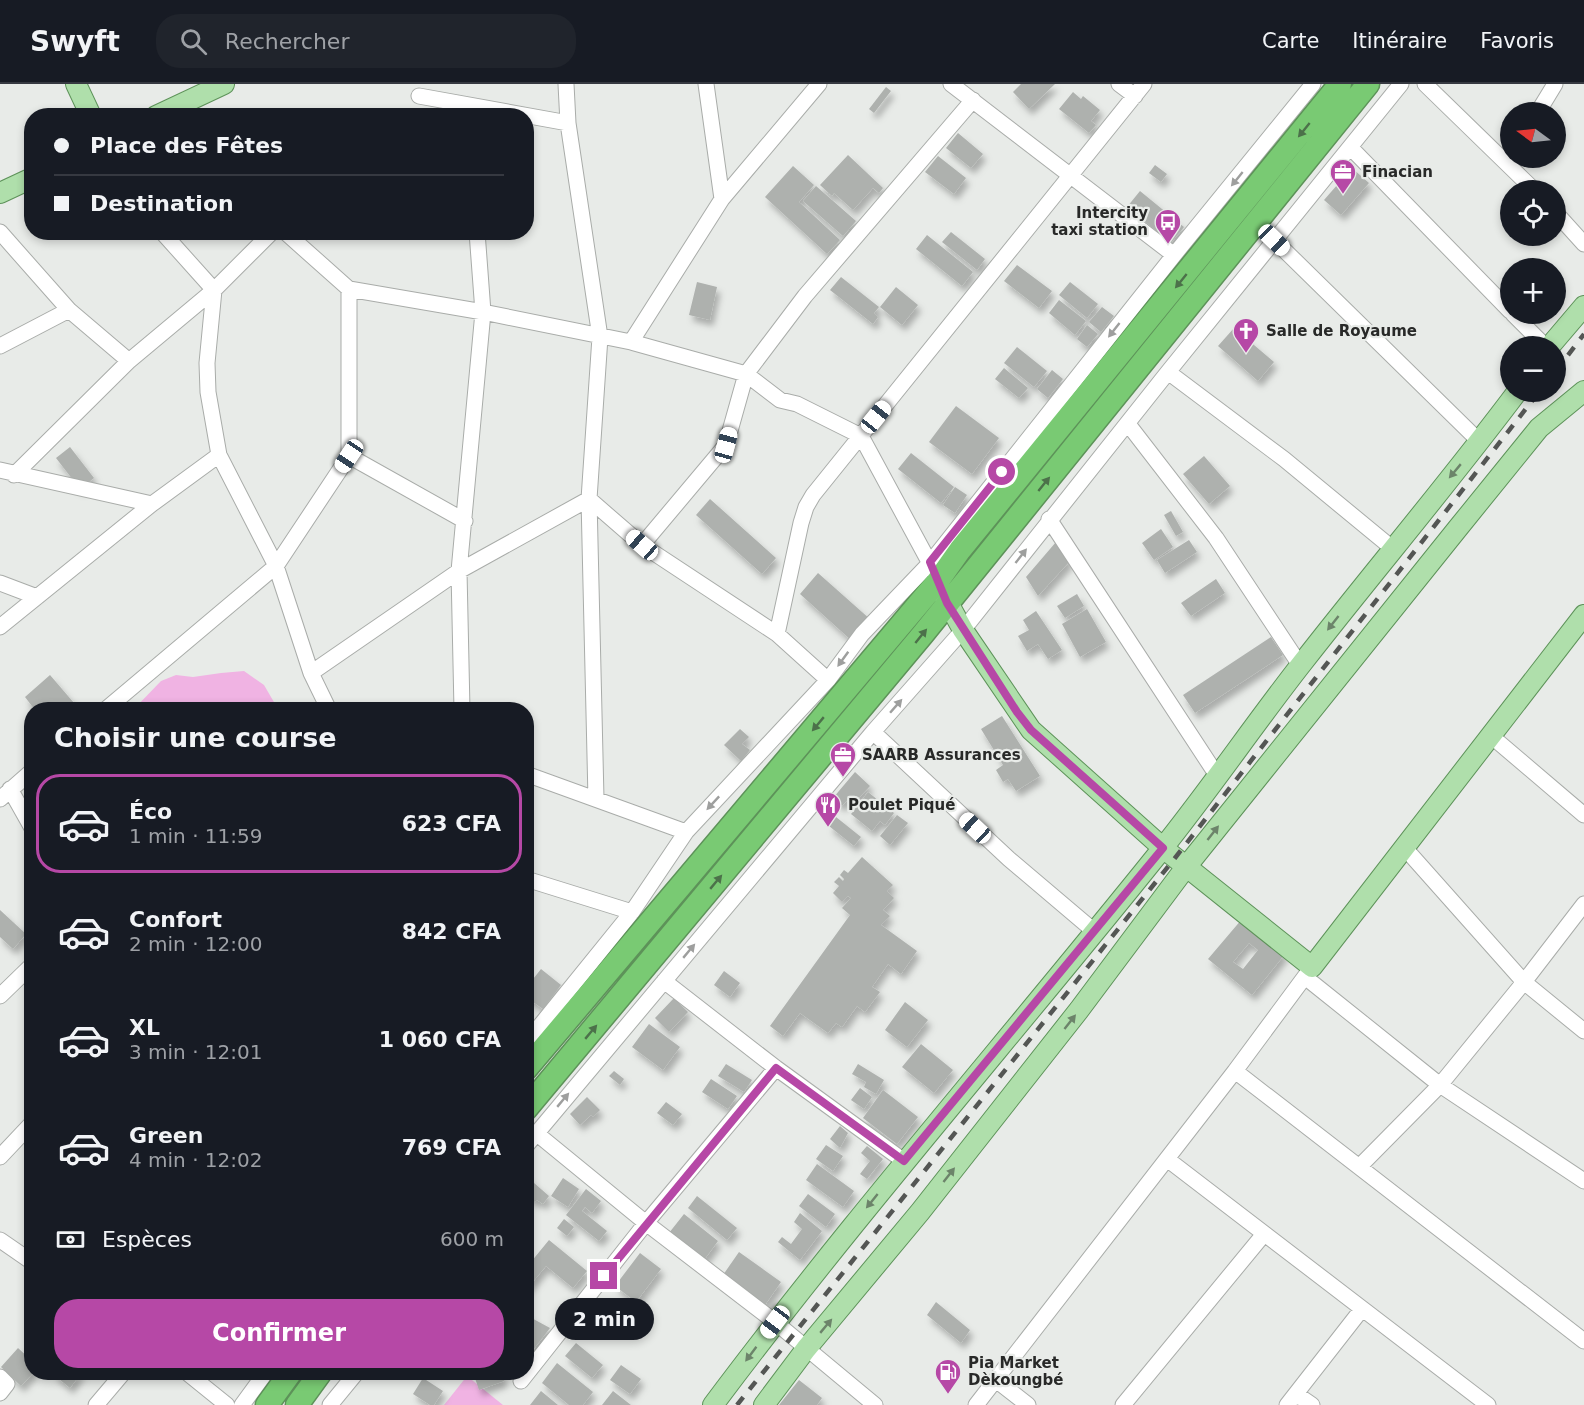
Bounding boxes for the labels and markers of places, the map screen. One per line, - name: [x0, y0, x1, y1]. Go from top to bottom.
- office icon: Finacian: [1328, 157, 1358, 195]
- place label: Finacian: [1362, 163, 1433, 181]
- place label: Intercity taxi station: [1051, 204, 1148, 239]
- bus stop icon: Intercity taxi station: [1153, 207, 1183, 245]
- church icon: Salle de Royaume: [1231, 316, 1261, 354]
- place label: Salle de Royaume: [1266, 322, 1417, 340]
- office icon: SAARB Assurances: [828, 740, 858, 778]
- place label: SAARB Assurances: [862, 746, 1021, 764]
- restaurant icon: Poulet Piqué: [813, 790, 843, 828]
- place label: Poulet Piqué: [848, 796, 955, 814]
- place label: Pia Market Dèkoungbé: [968, 1354, 1064, 1389]
- fuel station icon: Pia Market Dèkoungbé: [933, 1357, 963, 1395]

